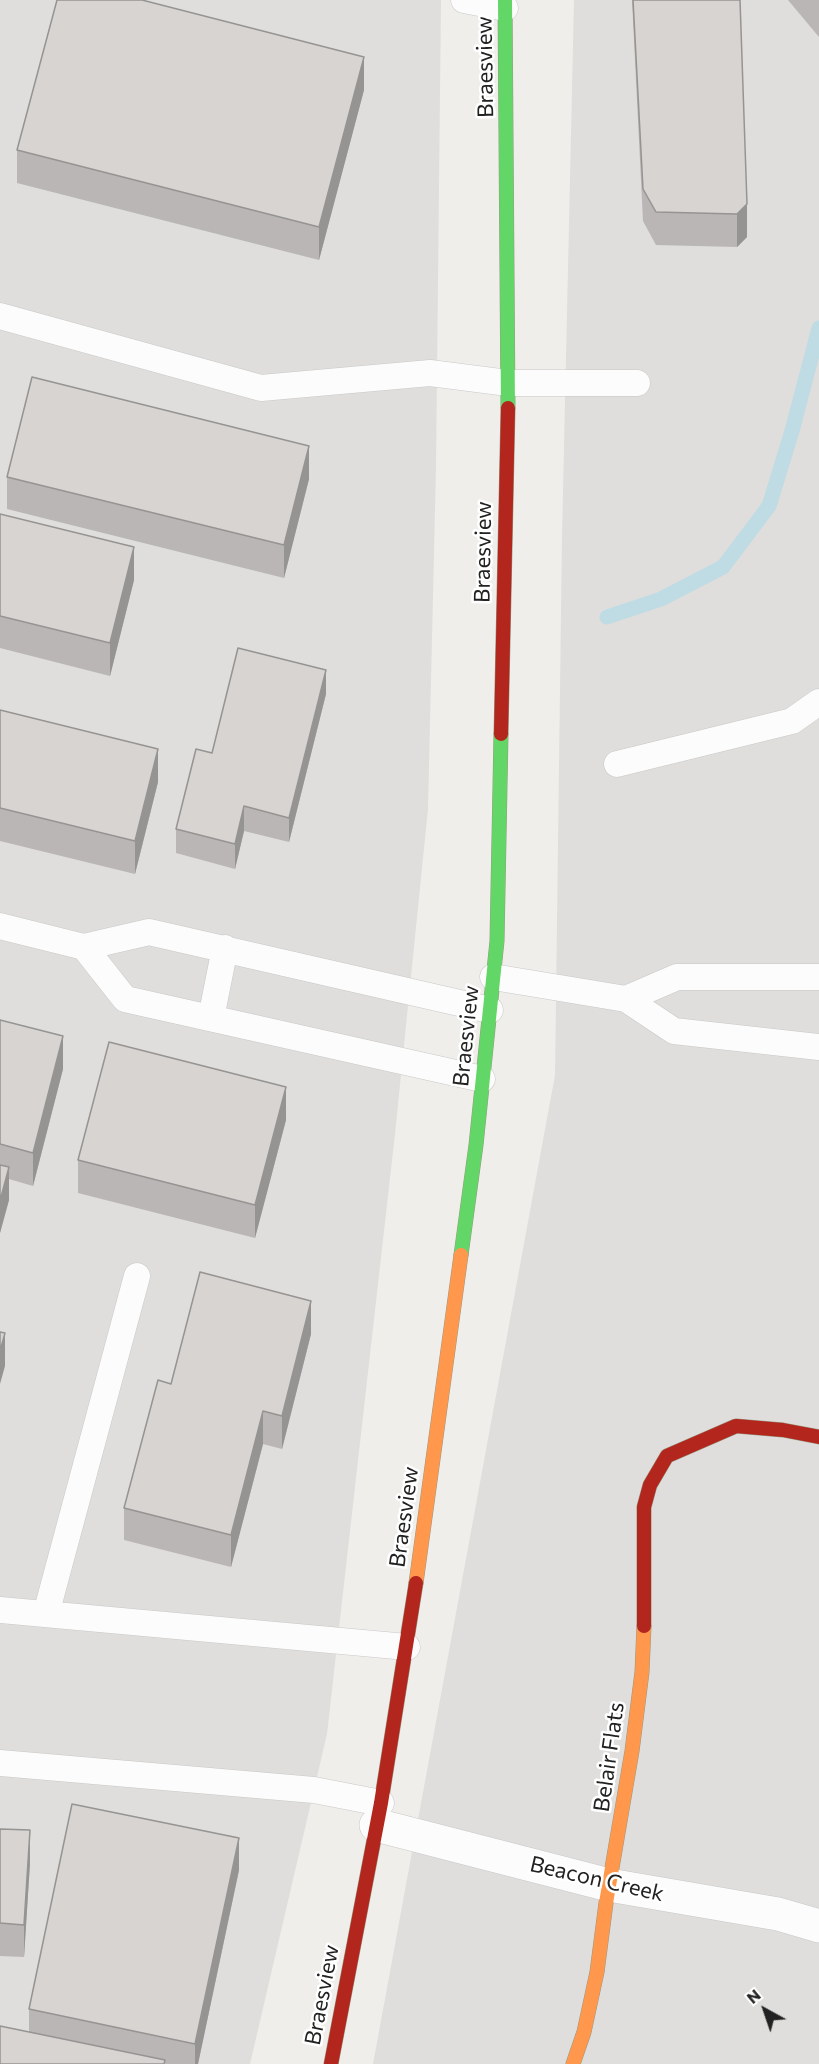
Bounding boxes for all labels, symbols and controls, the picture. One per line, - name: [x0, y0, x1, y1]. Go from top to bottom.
- street label: Braesview: [471, 16, 499, 118]
- street label: Braesview: [469, 501, 497, 603]
- street label: Braesview: [448, 984, 484, 1088]
- street label: Braesview: [384, 1465, 424, 1569]
- street label: Belair Flats: [588, 1701, 630, 1813]
- street label: Beacon Creek: [527, 1851, 667, 1907]
- street label: Braesview: [299, 1943, 345, 2047]
- north arrow: [735, 1980, 795, 2040]
- text: N: [742, 1985, 764, 2007]

